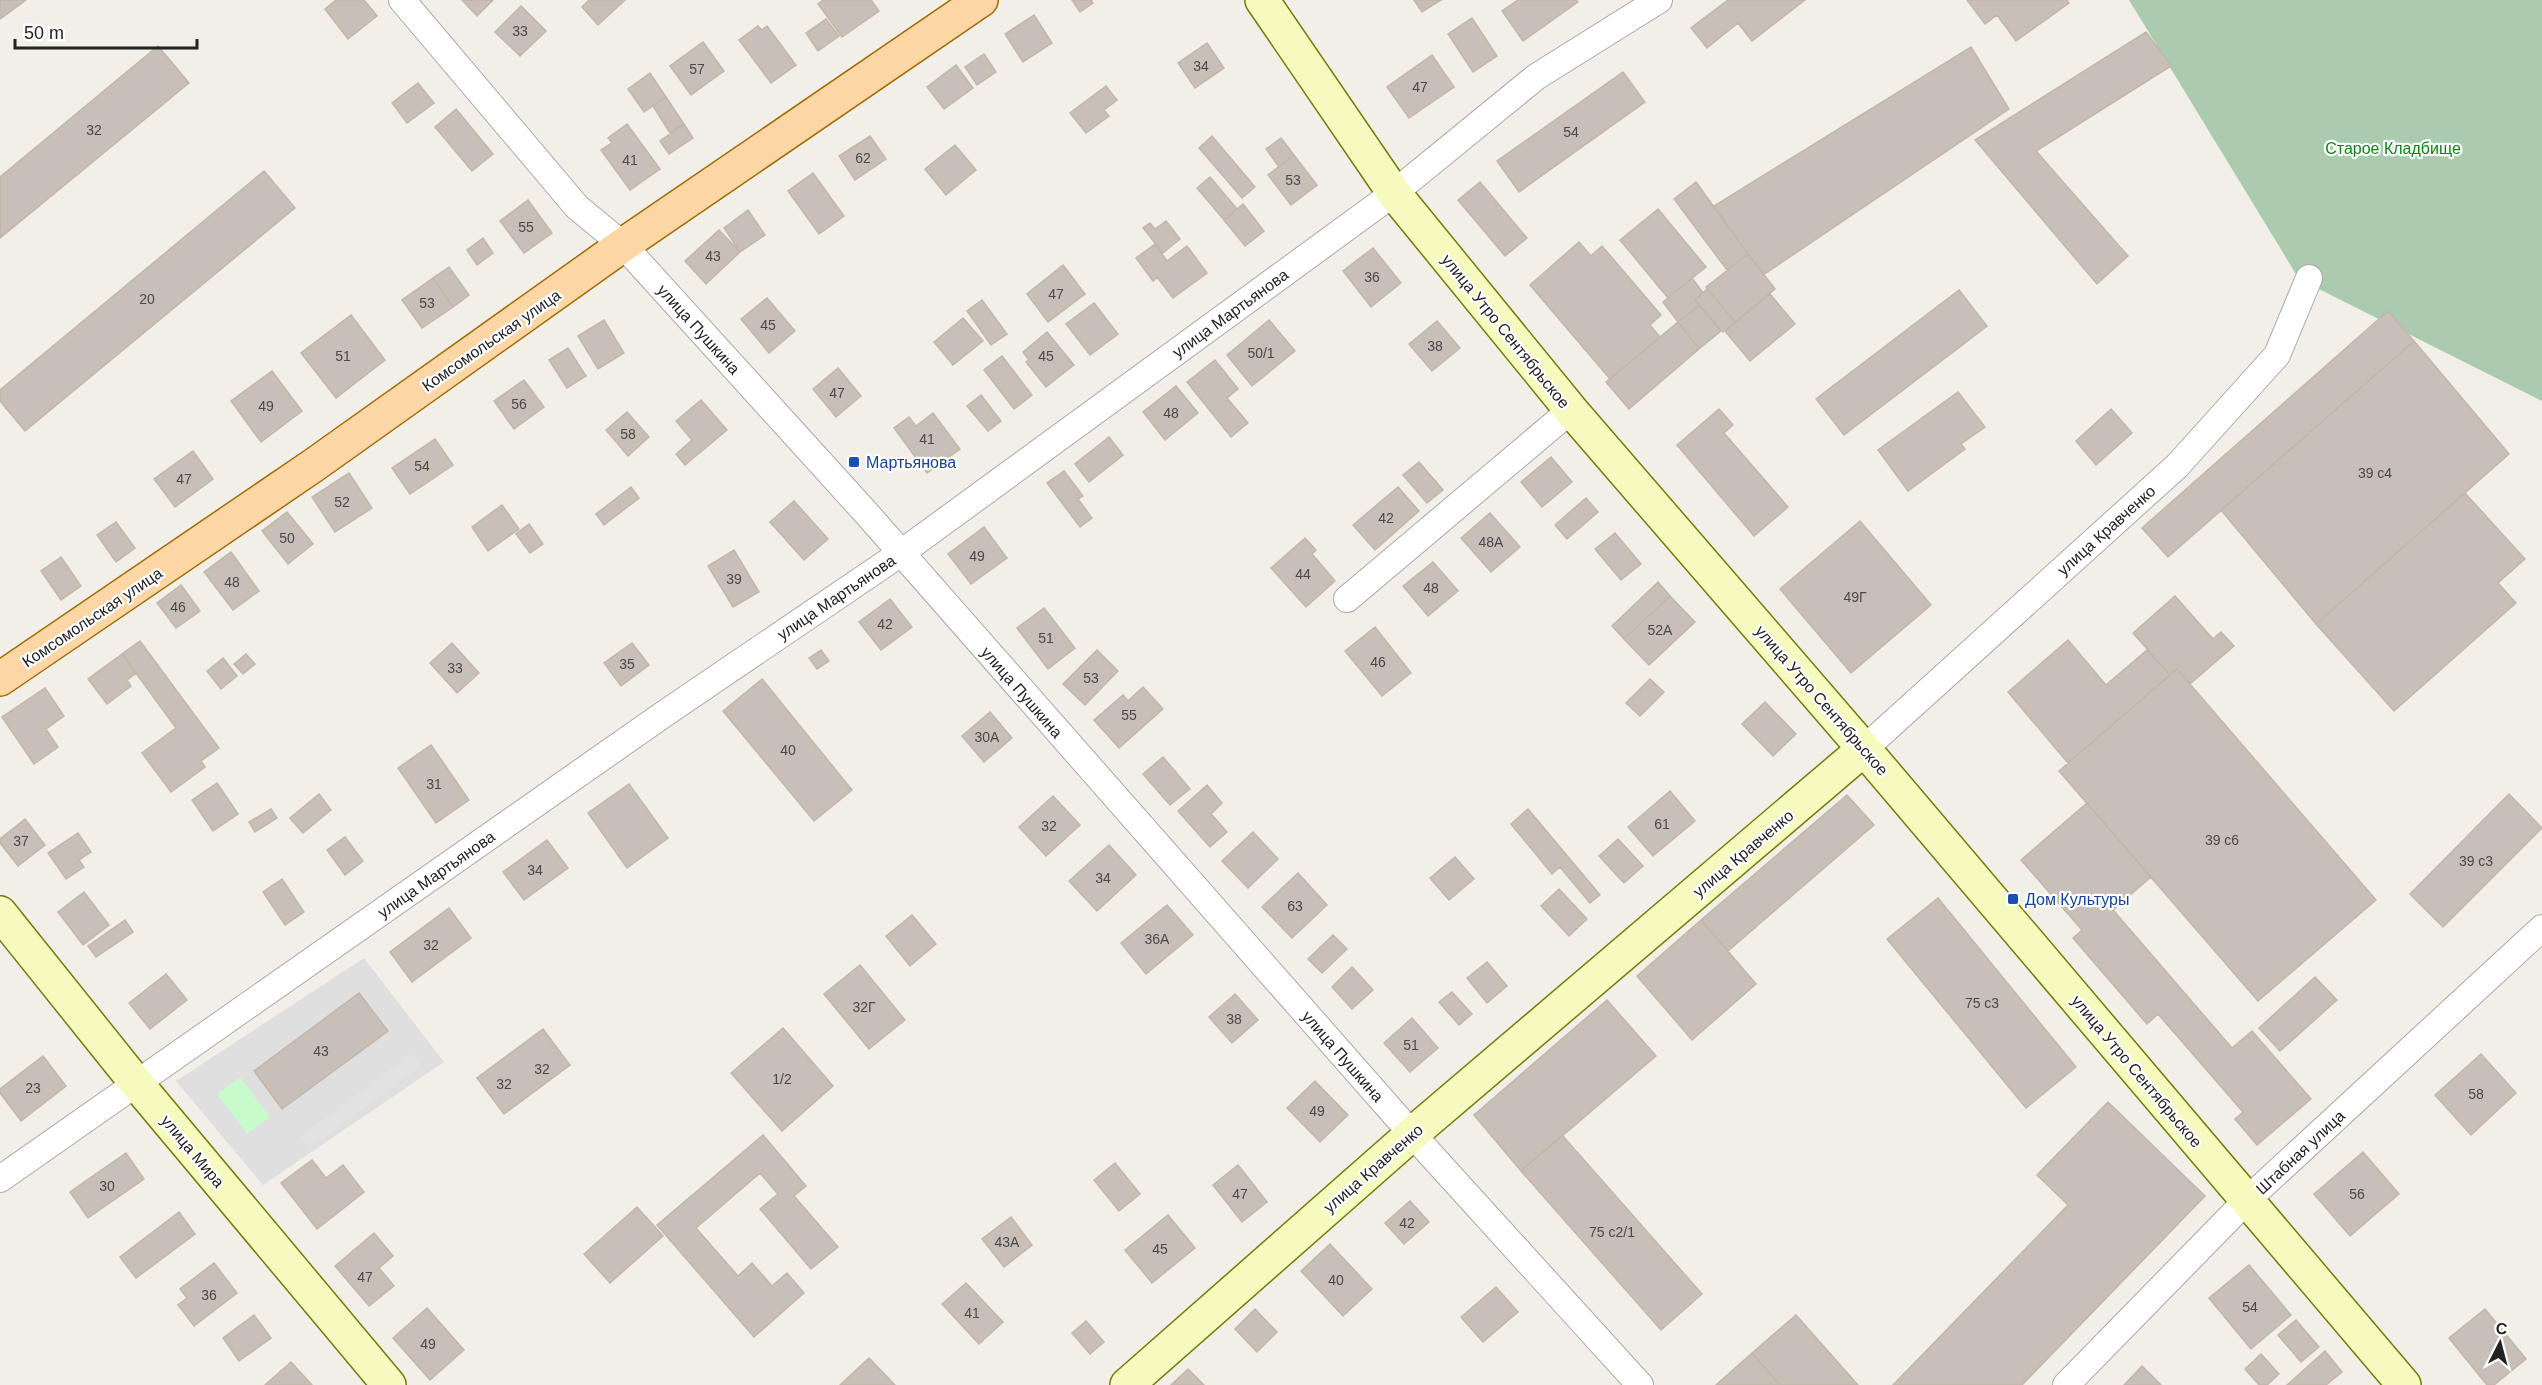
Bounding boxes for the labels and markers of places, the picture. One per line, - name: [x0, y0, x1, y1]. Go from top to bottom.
- place label: Мартьянова: [866, 454, 956, 471]
- marker: Мартьянова: [847, 455, 861, 469]
- place label: Дом Культуры: [2025, 891, 2129, 908]
- marker: Дом Культуры: [2006, 892, 2020, 906]

